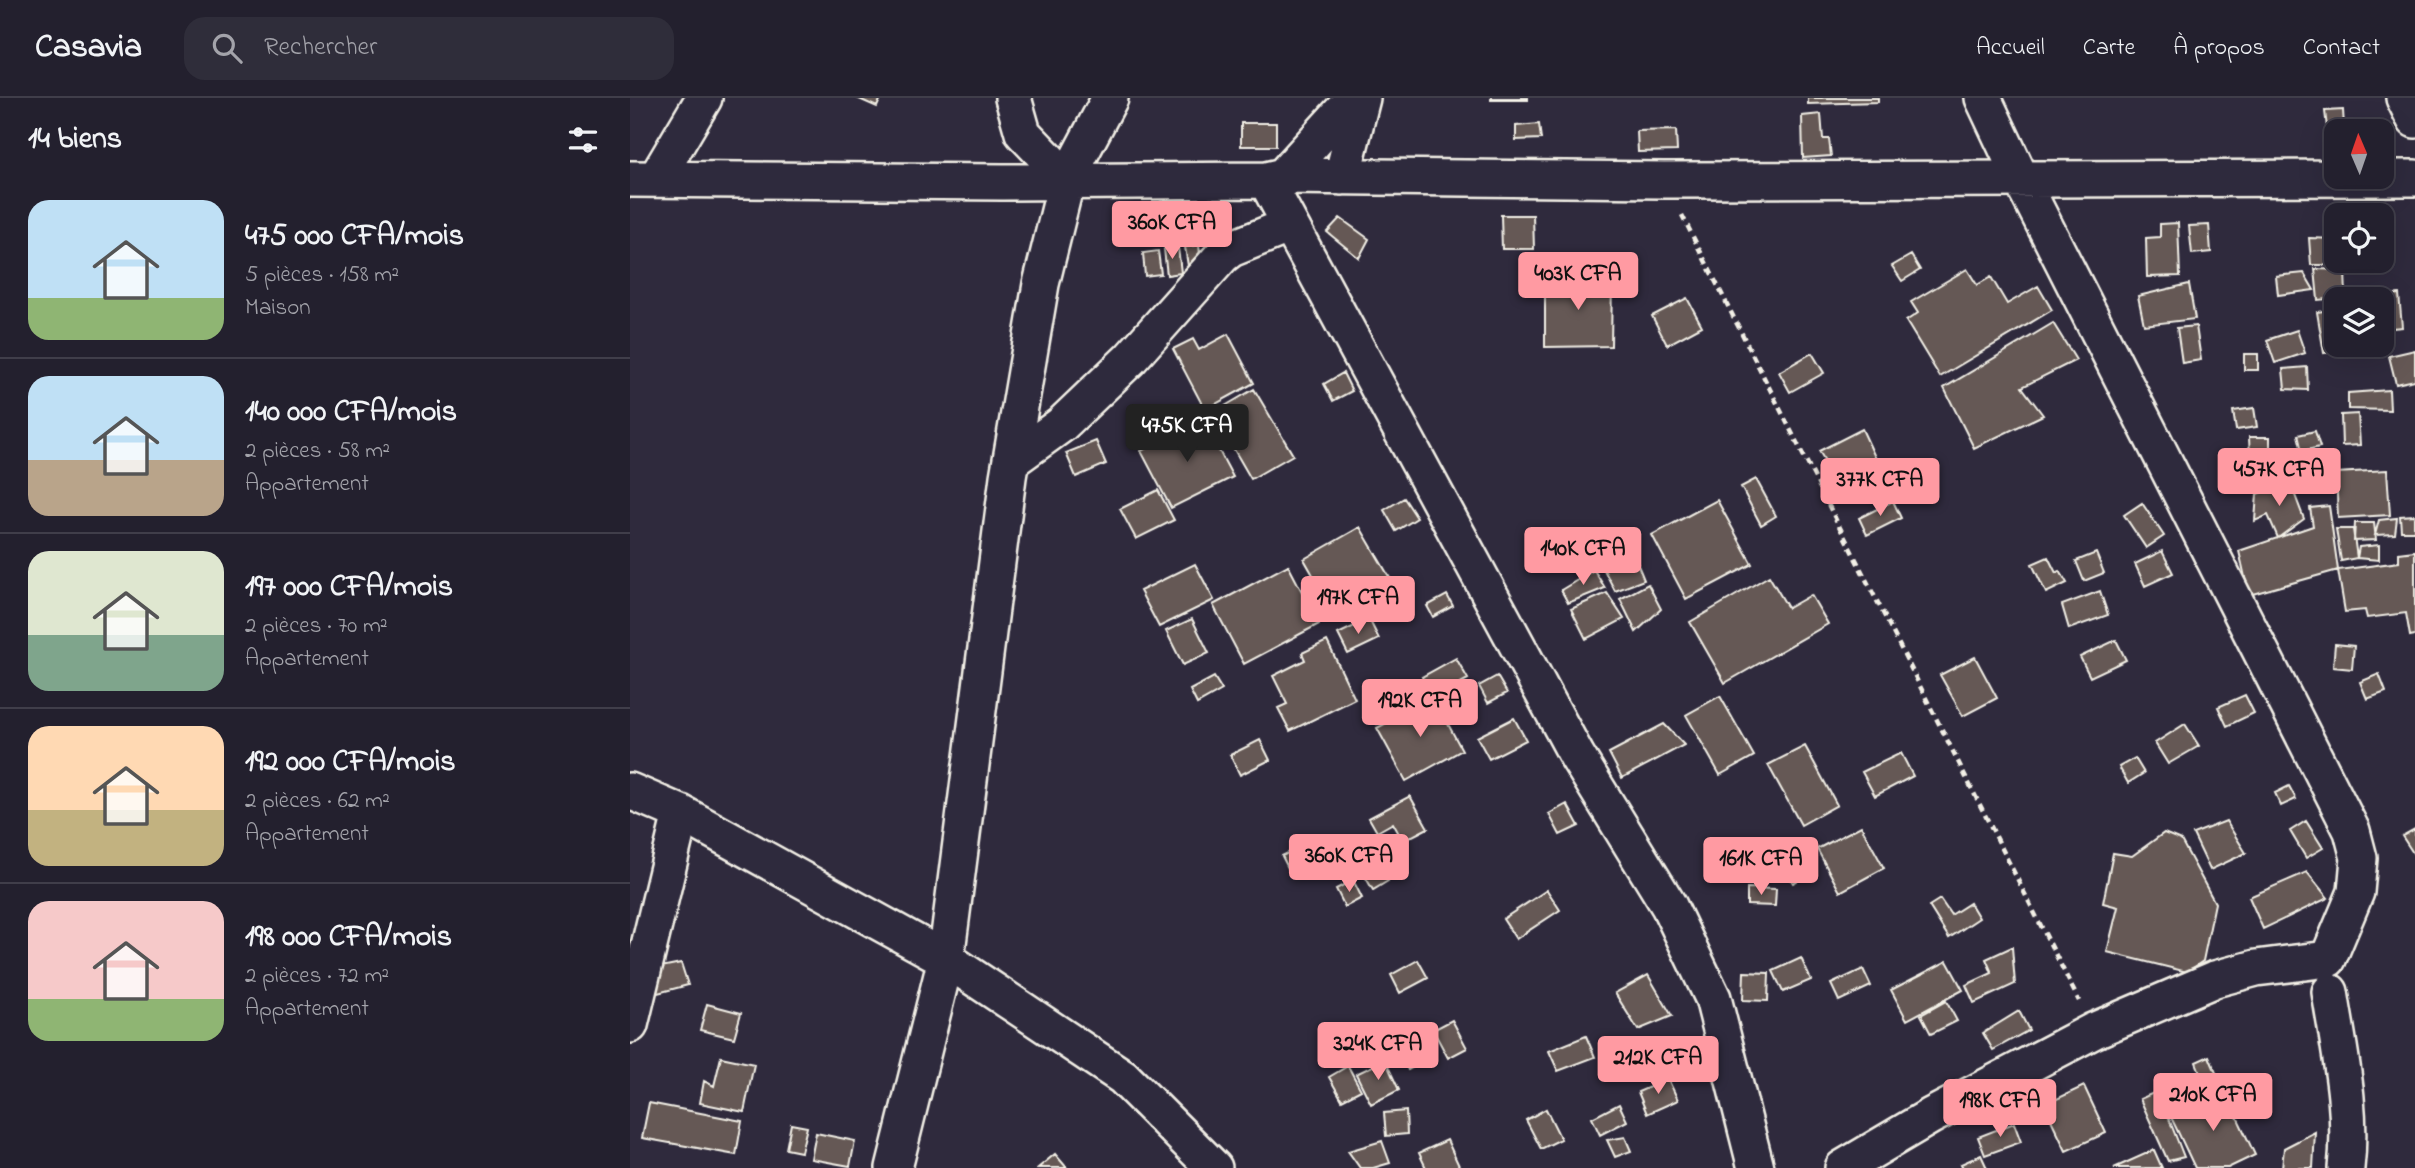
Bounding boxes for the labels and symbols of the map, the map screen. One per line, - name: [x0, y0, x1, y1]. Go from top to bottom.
- north arrow: [2324, 119, 2394, 189]
- pin: 360K CFA: [1100, 202, 1244, 261]
- pin: 403K CFA: [1506, 252, 1650, 312]
- pin: 475K CFA: [1115, 404, 1259, 464]
- pin: 457K CFA: [2207, 448, 2351, 508]
- pin: 377K CFA: [1808, 458, 1952, 518]
- pin: 140K CFA: [1511, 528, 1655, 587]
- pin: 197K CFA: [1286, 576, 1430, 636]
- pin: 192K CFA: [1348, 680, 1492, 739]
- pin: 360K CFA: [1277, 834, 1421, 894]
- pin: 161K CFA: [1689, 838, 1833, 897]
- pin: 324K CFA: [1306, 1023, 1450, 1082]
- pin: 212K CFA: [1586, 1037, 1730, 1096]
- pin: 210K CFA: [2141, 1074, 2285, 1133]
- pin: 198K CFA: [1928, 1080, 2072, 1139]

